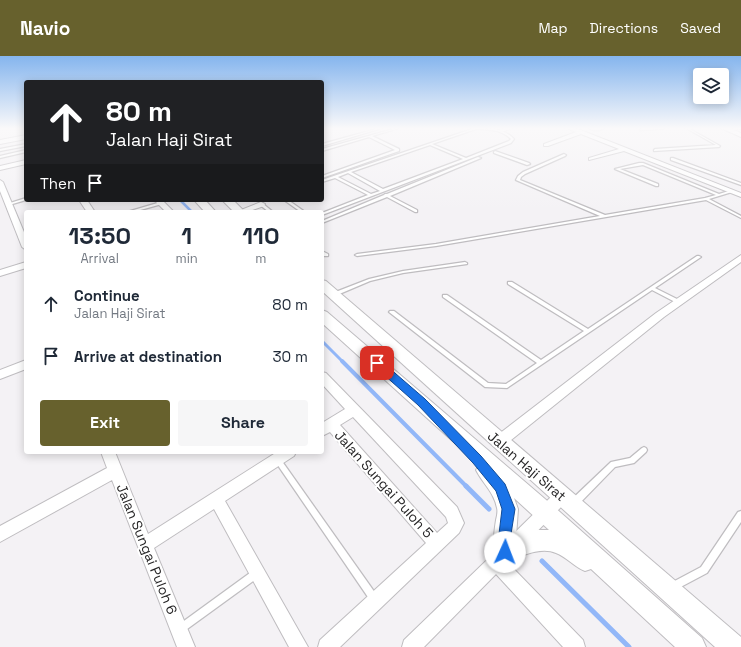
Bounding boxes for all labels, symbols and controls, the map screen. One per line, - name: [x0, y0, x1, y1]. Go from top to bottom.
- text: Navio: [20, 16, 70, 41]
- text: Map: [538, 19, 568, 37]
- text: Directions: [590, 19, 658, 37]
- text: Saved: [680, 19, 721, 37]
- map controls: [693, 68, 729, 104]
- button: layers: [693, 68, 729, 104]
- text: 80 m: [106, 93, 172, 129]
- icon: ahead: [40, 96, 92, 148]
- text: Jalan Haji Sirat: [106, 128, 233, 151]
- icon: arrive: [84, 172, 106, 194]
- text: Then: [40, 174, 76, 193]
- text: 13:50: [68, 220, 131, 251]
- text: 1: [181, 220, 192, 251]
- text: 110: [242, 220, 280, 251]
- text: Arrival: [80, 250, 119, 267]
- text: min: [175, 250, 198, 267]
- text: m: [255, 250, 266, 267]
- text: Continue: [74, 286, 140, 305]
- icon: ahead: [40, 293, 62, 315]
- text: 80 m: [272, 295, 308, 314]
- text: Jalan Haji Sirat: [74, 305, 165, 322]
- icon: arrive: [40, 345, 62, 367]
- pin: [360, 346, 394, 380]
- text: Arrive at destination: [74, 347, 222, 366]
- text: 30 m: [273, 347, 308, 366]
- icon: arrive: [366, 352, 388, 374]
- button: Exit: [40, 400, 170, 446]
- button: Share: [178, 400, 308, 446]
- street label: Jalan Sungai Puloh 5: [331, 426, 437, 542]
- street label: Jalan Haji Sirat: [484, 427, 570, 505]
- street label: Jalan Sungai Puloh 6: [113, 481, 181, 617]
- position arrow: [484, 531, 526, 573]

